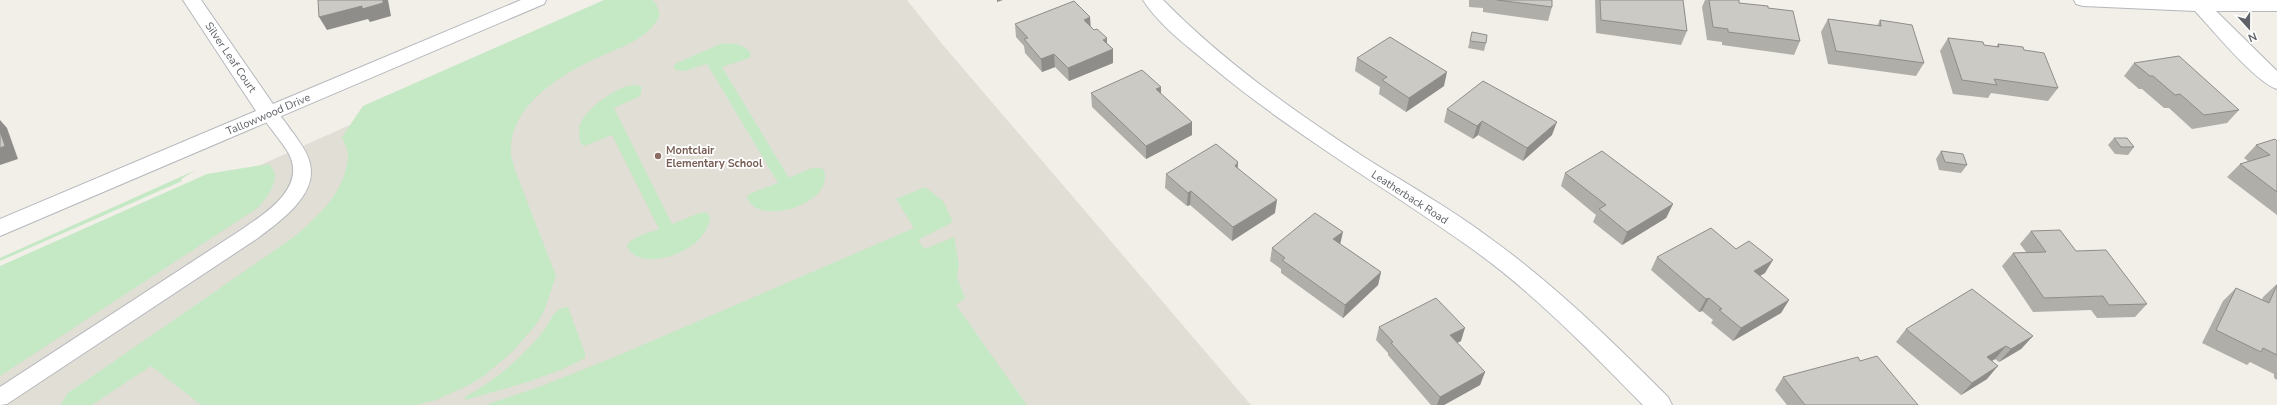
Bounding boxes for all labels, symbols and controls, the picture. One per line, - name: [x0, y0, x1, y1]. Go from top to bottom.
- north arrow: [2229, 8, 2269, 48]
- street label: Silver Leaf Court: [201, 19, 260, 96]
- text: N: [2246, 28, 2259, 45]
- street label: Tallowwood Drive: [224, 90, 313, 139]
- place label: Montclair Elementary School: [666, 143, 763, 171]
- marker: Montclair Elementary School: [653, 151, 663, 161]
- street label: Leatherback Road: [1368, 167, 1451, 228]

